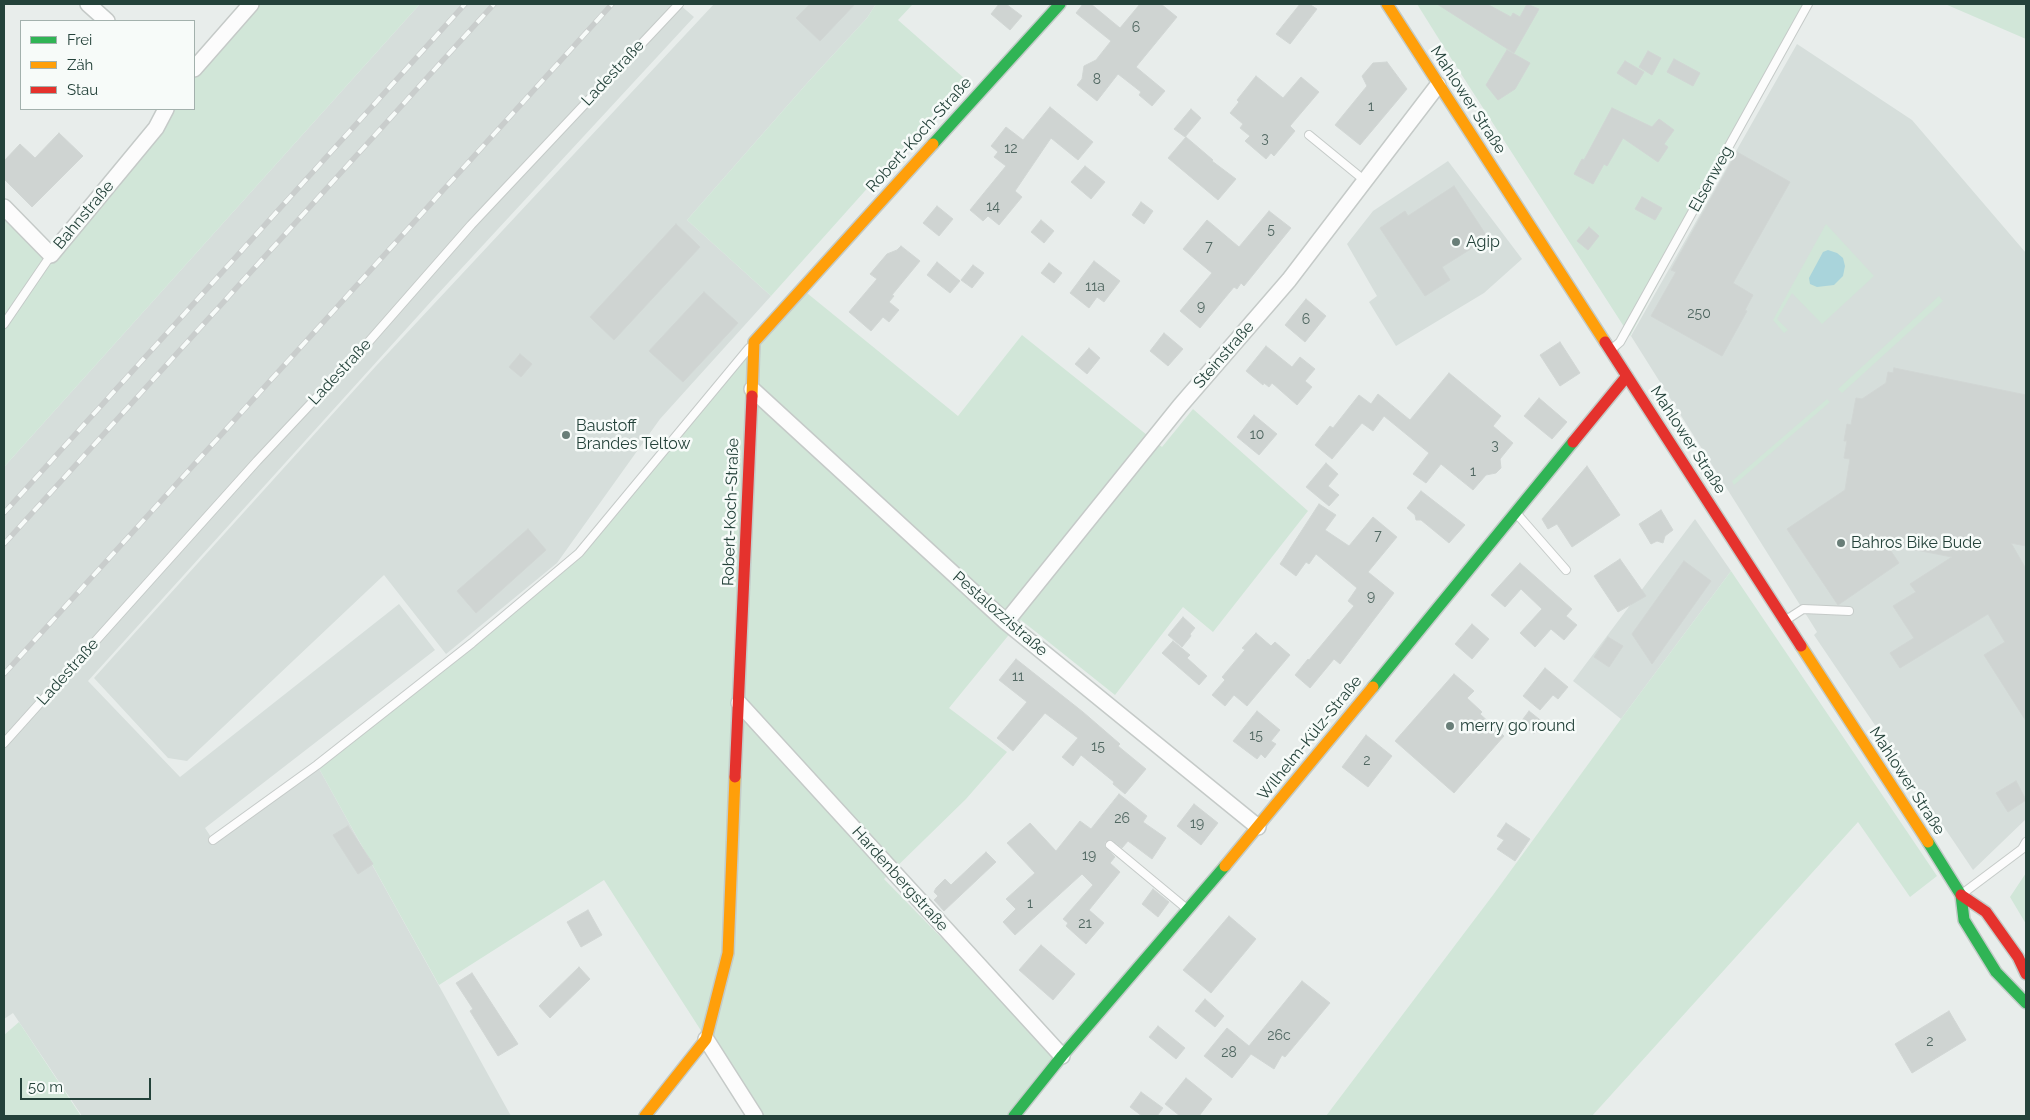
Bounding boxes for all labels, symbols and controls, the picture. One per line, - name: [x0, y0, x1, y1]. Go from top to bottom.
- legend: [20, 20, 195, 110]
- house number: 6: [1132, 20, 1140, 36]
- text: Frei: [67, 31, 92, 49]
- street label: Ladestraße: [578, 36, 648, 110]
- street label: Mahlower Straße: [1426, 42, 1510, 158]
- text: Zäh: [67, 56, 93, 74]
- house number: 8: [1093, 72, 1101, 88]
- street label: Robert-Koch-Straße: [862, 73, 976, 197]
- text: Stau: [67, 81, 98, 99]
- house number: 1: [1368, 99, 1374, 115]
- house number: 3: [1261, 131, 1269, 147]
- house number: 12: [1004, 141, 1018, 157]
- street label: Elsenweg: [1685, 143, 1737, 215]
- street label: Bahnstraße: [50, 177, 118, 253]
- house number: 14: [986, 199, 1000, 215]
- house number: 5: [1267, 222, 1275, 238]
- place label: Agip: [1466, 232, 1500, 252]
- marker: Agip: [1450, 236, 1462, 248]
- house number: 7: [1205, 239, 1213, 255]
- house number: 11a: [1085, 279, 1105, 295]
- house number: 9: [1197, 299, 1205, 315]
- house number: 250: [1687, 306, 1711, 322]
- house number: 6: [1302, 312, 1310, 328]
- street label: Steinstraße: [1190, 318, 1258, 392]
- street label: Ladestraße: [305, 335, 375, 409]
- street label: Mahlower Straße: [1646, 382, 1730, 498]
- place label: Baustoff Brandes Teltow: [576, 416, 691, 454]
- house number: 10: [1250, 427, 1264, 443]
- marker: Baustoff Brandes Teltow: [560, 429, 572, 441]
- street label: Robert-Koch-Straße: [719, 438, 743, 586]
- house number: 3: [1491, 438, 1499, 454]
- house number: 1: [1470, 464, 1476, 480]
- house number: 7: [1374, 528, 1382, 544]
- place label: Bahros Bike Bude: [1851, 533, 1982, 553]
- marker: Bahros Bike Bude: [1835, 537, 1847, 549]
- street label: Pestalozzistraße: [949, 568, 1051, 660]
- house number: 9: [1367, 589, 1375, 605]
- street label: Ladestraße: [33, 635, 103, 709]
- house number: 11: [1012, 669, 1024, 685]
- street label: Wilhelm-Külz-Straße: [1254, 672, 1366, 804]
- place label: merry go round: [1460, 716, 1575, 736]
- marker: merry go round: [1444, 720, 1456, 732]
- street label: Mahlower Straße: [1865, 723, 1949, 839]
- house number: 15: [1249, 728, 1263, 744]
- house number: 15: [1091, 739, 1105, 755]
- house number: 2: [1363, 753, 1371, 769]
- house number: 26: [1114, 811, 1130, 827]
- house number: 19: [1190, 816, 1204, 832]
- street label: Hardenbergstraße: [848, 823, 952, 935]
- house number: 19: [1082, 848, 1096, 864]
- house number: 1: [1027, 896, 1033, 912]
- house number: 21: [1078, 916, 1092, 932]
- house number: 26c: [1267, 1028, 1291, 1044]
- house number: 2: [1926, 1034, 1934, 1050]
- house number: 28: [1221, 1045, 1237, 1061]
- scale bar: [22, 1068, 154, 1100]
- text: 50 m: [28, 1078, 63, 1096]

